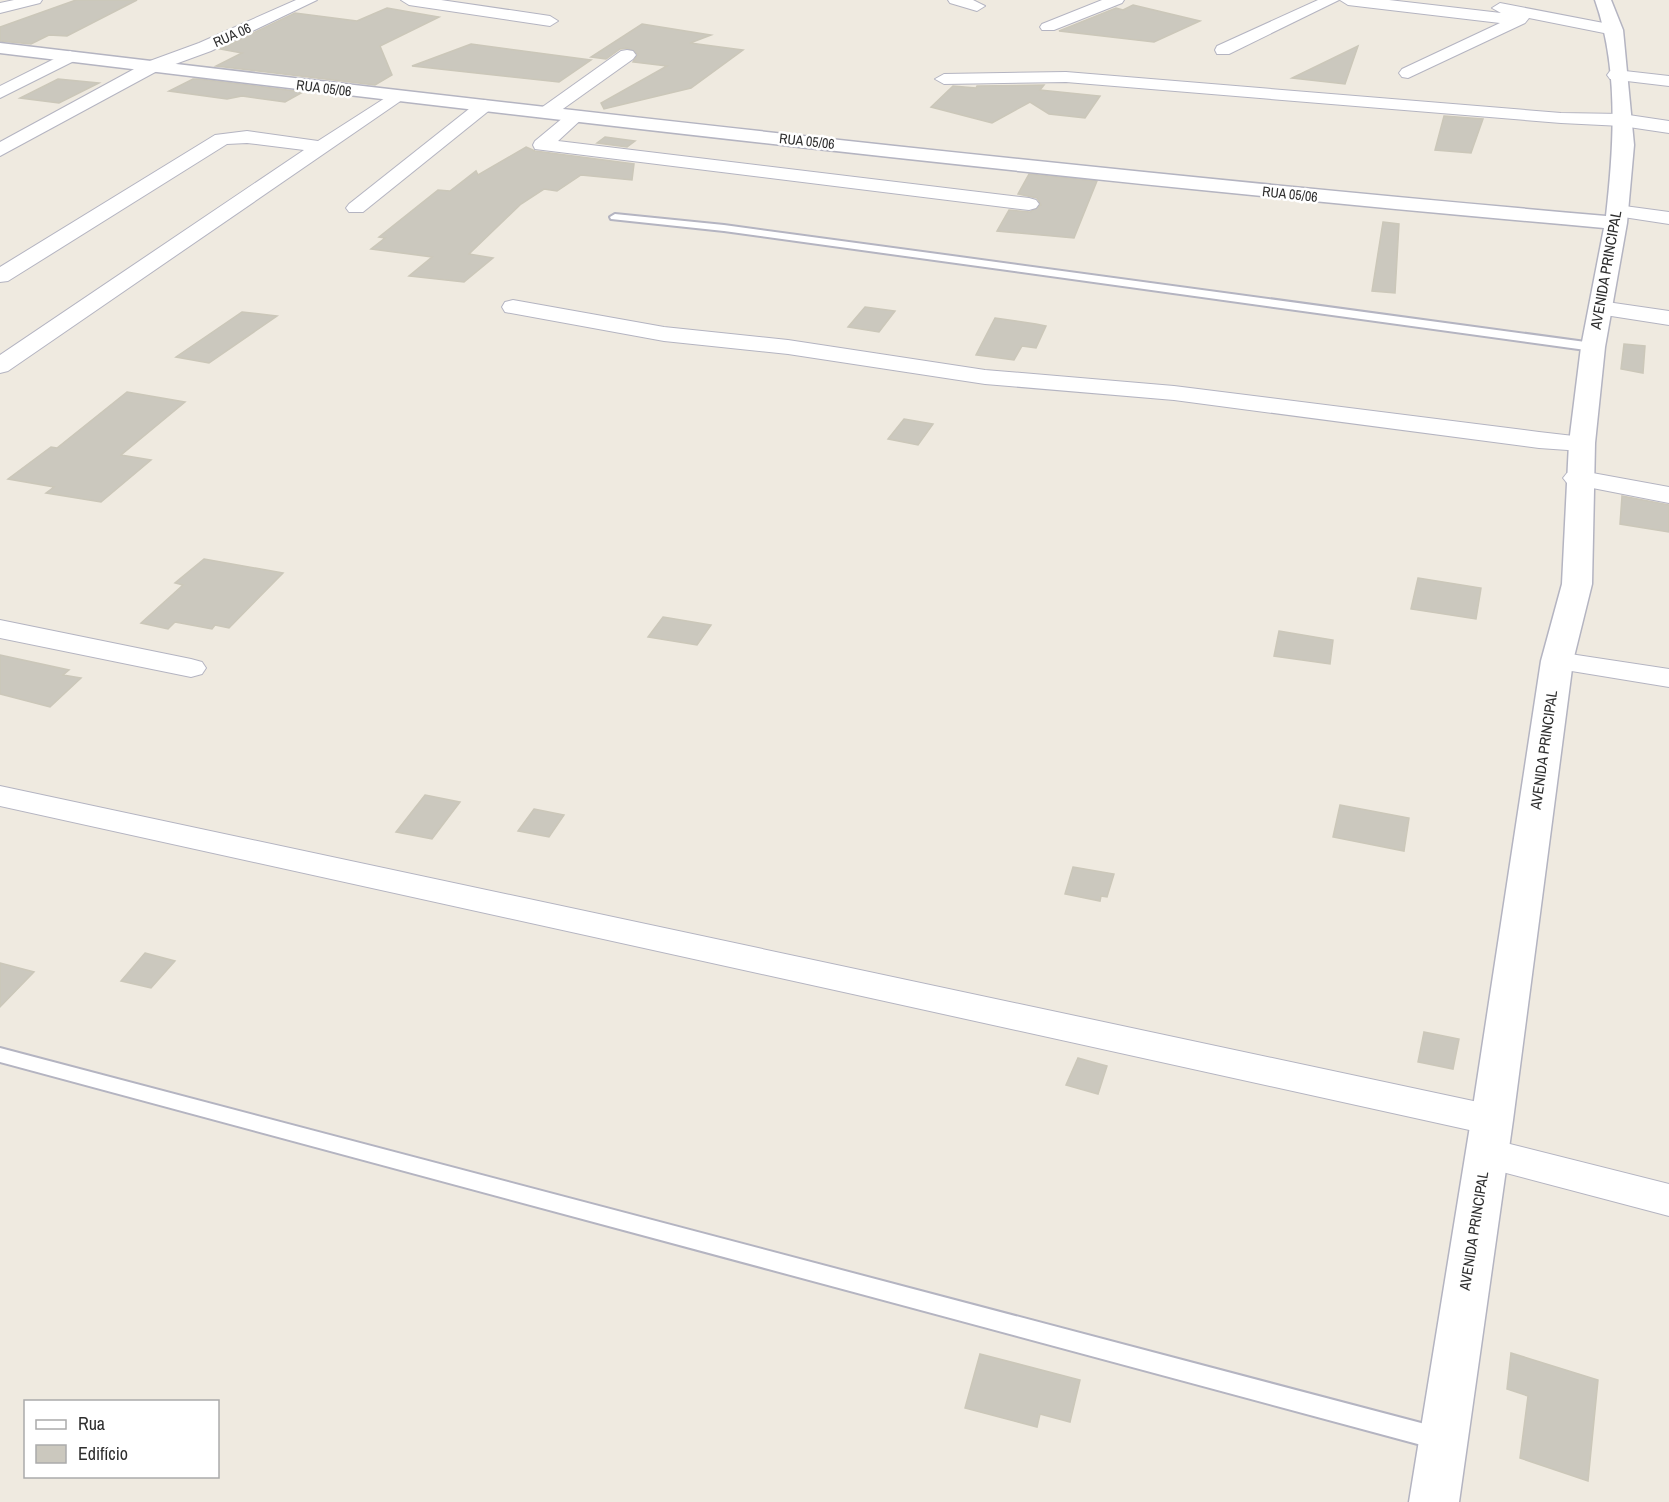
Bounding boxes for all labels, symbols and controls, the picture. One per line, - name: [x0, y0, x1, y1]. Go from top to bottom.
- street label: RUA 06: [210, 19, 254, 51]
- street label: RUA 05/06: [295, 76, 353, 100]
- street label: RUA 05/06: [778, 129, 836, 153]
- street label: RUA 05/06: [1261, 182, 1319, 206]
- street label: AVENIDA PRINCIPAL: [1585, 209, 1626, 332]
- street label: AVENIDA PRINCIPAL: [1525, 689, 1562, 812]
- street label: AVENIDA PRINCIPAL: [1454, 1170, 1493, 1293]
- legend: [24, 1400, 219, 1478]
- text: Rua: [78, 1411, 105, 1436]
- text: Edifício: [78, 1441, 128, 1466]

